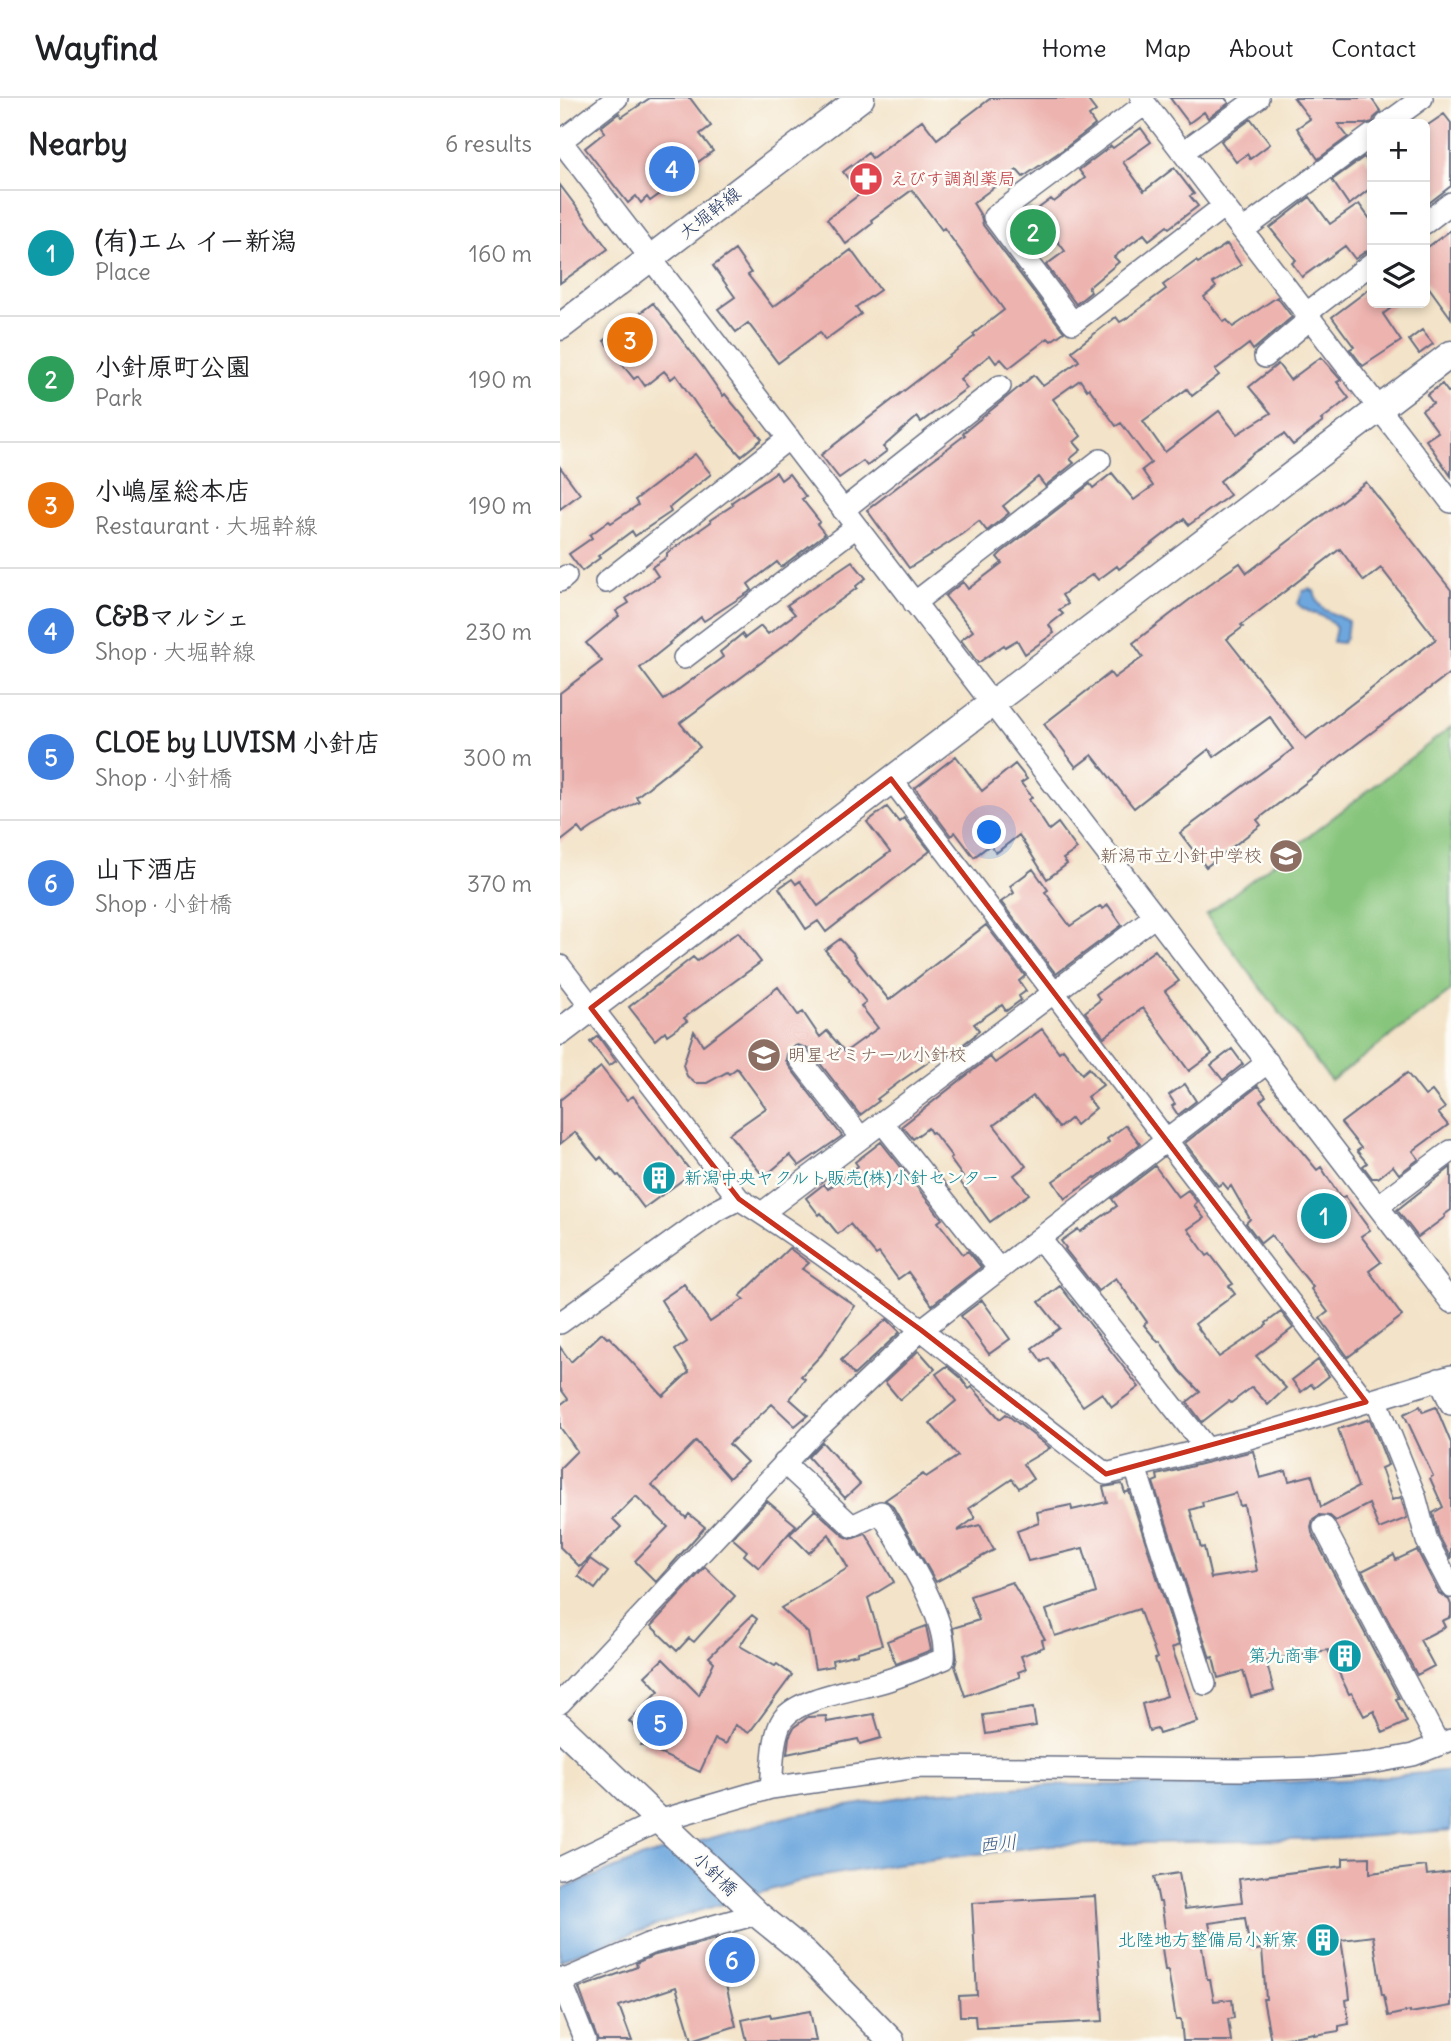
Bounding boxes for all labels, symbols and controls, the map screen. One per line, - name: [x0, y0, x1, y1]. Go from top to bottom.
- text: Wayfind: [35, 27, 158, 69]
- text: Home: [1042, 33, 1106, 63]
- text: Map: [1144, 33, 1191, 63]
- text: About: [1229, 33, 1293, 63]
- text: Contact: [1331, 33, 1416, 63]
- map controls: [1367, 119, 1430, 308]
- button: +: [1367, 119, 1430, 182]
- text: Nearby: [28, 125, 128, 163]
- text: 6 results: [445, 129, 532, 158]
- pin: 4: [649, 143, 695, 195]
- pharmacy icon: えびす調剤薬局: [847, 160, 885, 198]
- place label: えびす調剤薬局: [890, 167, 1016, 190]
- street label: 大堀幹線: [674, 181, 745, 244]
- button: −: [1367, 182, 1430, 245]
- pin: 2: [1010, 206, 1056, 258]
- text: (有)エム イー新潟: [95, 224, 297, 257]
- text: 1: [46, 239, 56, 268]
- text: 160 m: [469, 239, 532, 268]
- button: layers: [1367, 245, 1430, 308]
- text: Place: [95, 257, 151, 286]
- pin: 3: [607, 314, 653, 366]
- text: 小針原町公園: [95, 350, 251, 383]
- text: 2: [45, 365, 57, 394]
- text: 190 m: [469, 365, 532, 394]
- text: Park: [95, 383, 143, 412]
- text: 小嶋屋総本店: [95, 474, 251, 507]
- text: 3: [44, 491, 58, 520]
- text: 190 m: [469, 491, 532, 520]
- text: Restaurant · 大堀幹線: [95, 511, 317, 540]
- text: C&Bマルシェ: [95, 600, 250, 633]
- text: 4: [44, 617, 58, 646]
- text: 230 m: [466, 617, 532, 646]
- text: Shop · 大堀幹線: [95, 637, 255, 666]
- text: CLOE by LUVISM 小針店: [95, 726, 381, 759]
- text: 5: [44, 743, 58, 772]
- text: 300 m: [463, 743, 532, 772]
- text: Shop · 小針橋: [95, 763, 232, 792]
- your location: [972, 815, 1006, 849]
- school or university icon: 新潟市立小針中学校: [1267, 837, 1305, 875]
- place label: 新潟市立小針中学校: [1100, 844, 1262, 867]
- text: 山下酒店: [95, 852, 199, 885]
- text: 6: [44, 869, 58, 898]
- text: 370 m: [467, 869, 532, 898]
- text: Shop · 小針橋: [95, 889, 232, 918]
- school or university icon: 明星ゼミナール小針校: [745, 1036, 783, 1074]
- place label: 明星ゼミナール小針校: [788, 1043, 967, 1066]
- building icon: 新潟中央ヤクルト販売(株)小針センター: [640, 1159, 678, 1197]
- place label: 新潟中央ヤクルト販売(株)小針センター: [684, 1166, 999, 1189]
- pin: 1: [1301, 1190, 1347, 1242]
- building icon: 第九商事: [1326, 1637, 1364, 1675]
- place label: 第九商事: [1248, 1644, 1320, 1667]
- pin: 5: [637, 1697, 683, 1749]
- water label: 西川: [978, 1829, 1018, 1857]
- street label: 小針橋: [688, 1847, 743, 1901]
- building icon: 北陸地方整備局小新寮: [1304, 1921, 1342, 1959]
- place label: 北陸地方整備局小新寮: [1118, 1928, 1298, 1951]
- pin: 6: [709, 1934, 755, 1986]

